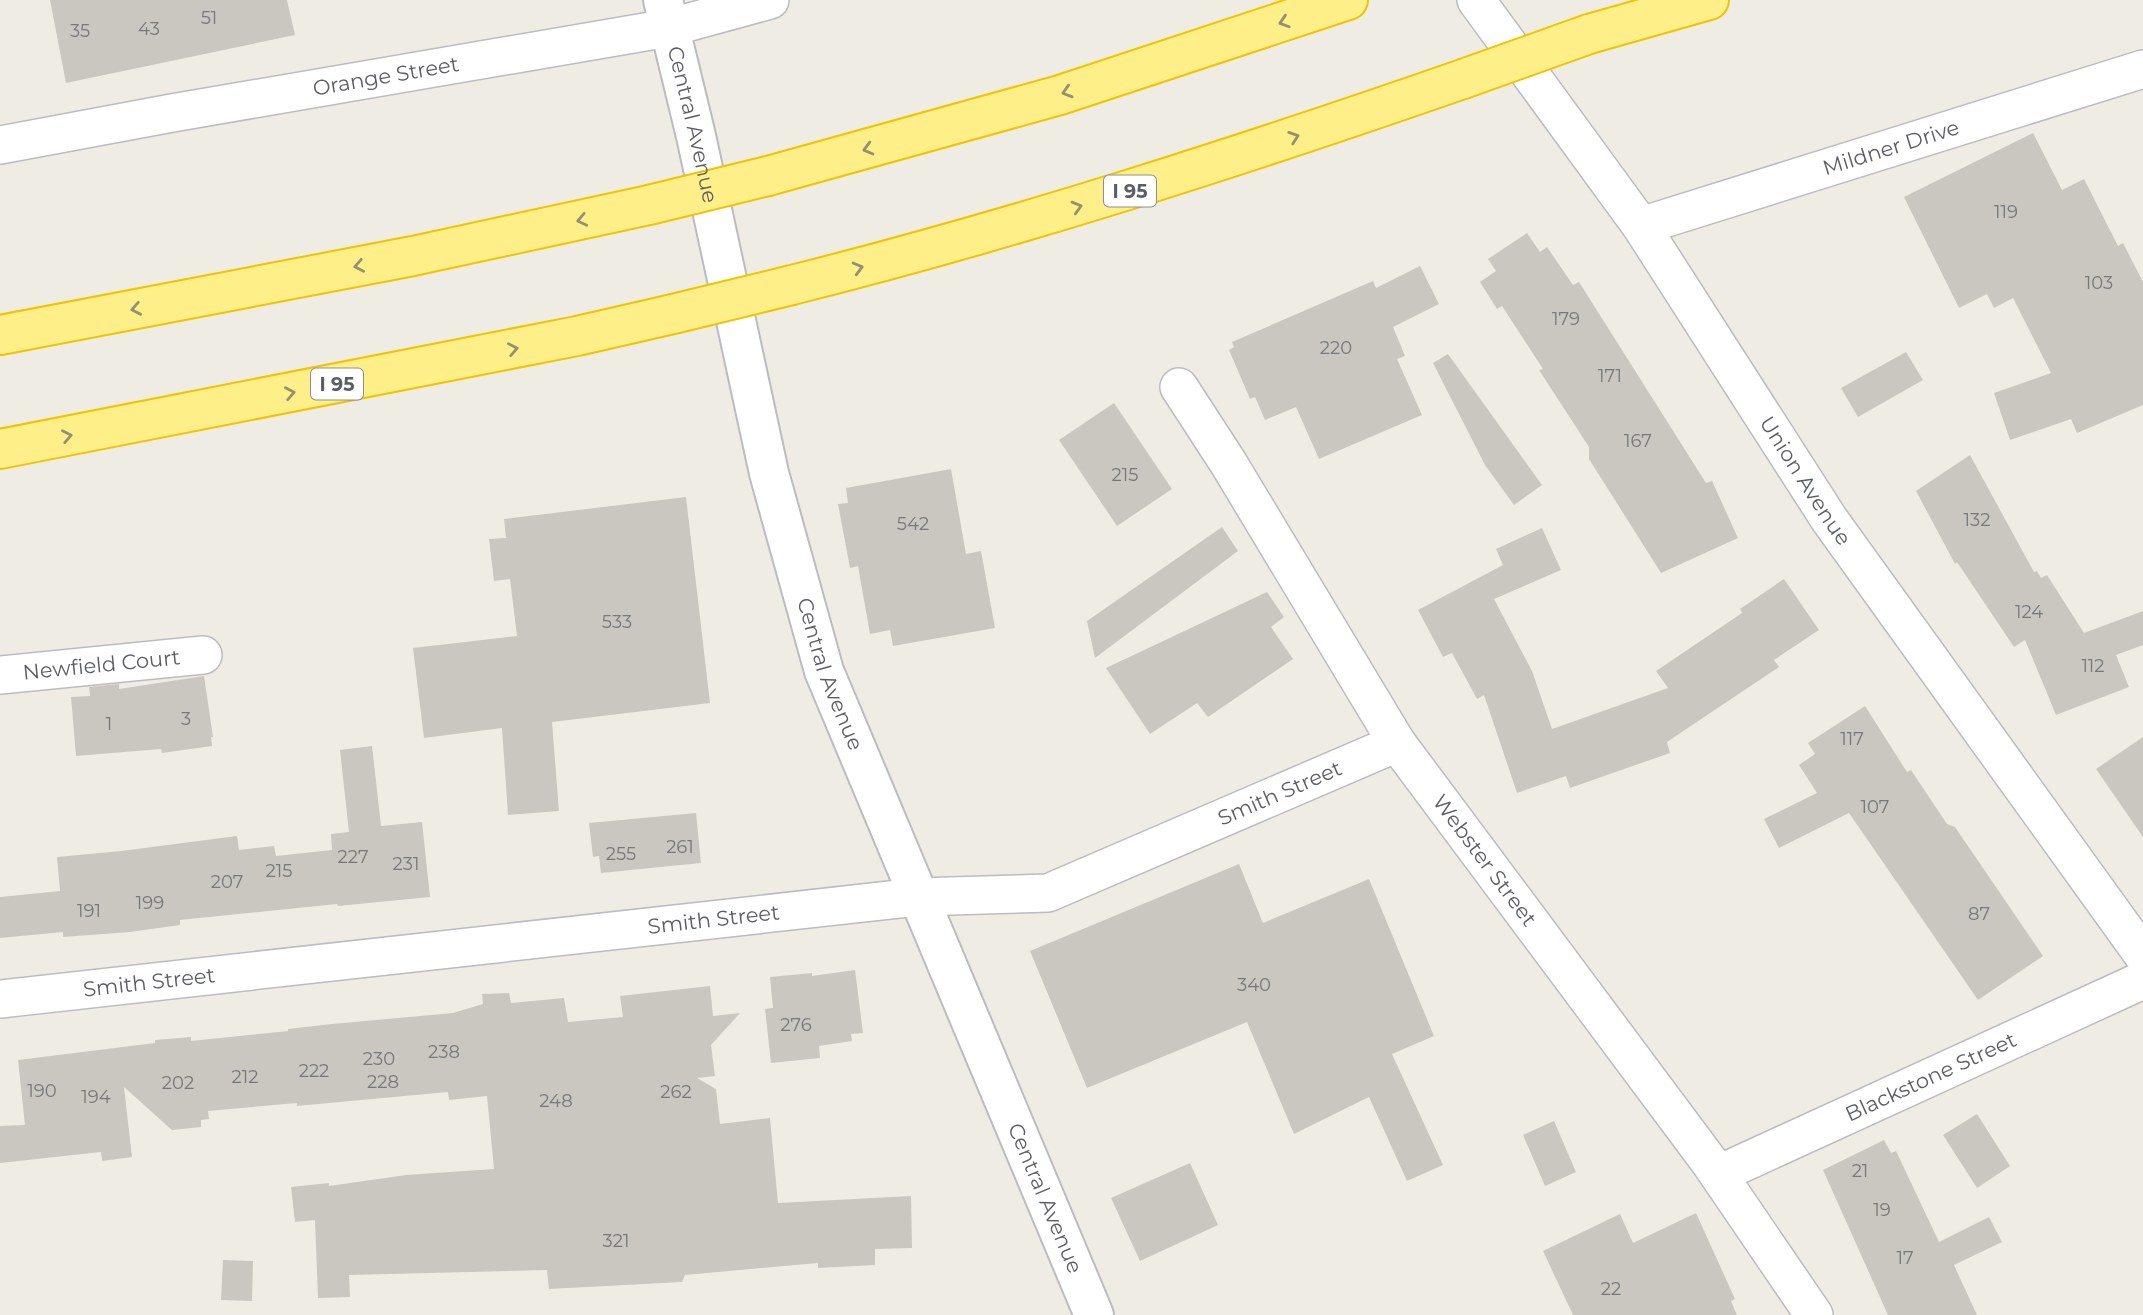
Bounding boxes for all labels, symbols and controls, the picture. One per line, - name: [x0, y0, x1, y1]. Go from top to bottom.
- house number: 51: [201, 7, 217, 29]
- one-way arrow: [1278, 14, 1290, 28]
- house number: 43: [138, 18, 160, 40]
- house number: 35: [70, 20, 90, 42]
- street label: Central Avenue: [663, 43, 723, 205]
- street label: Orange Street: [311, 51, 461, 101]
- one-way arrow: [1062, 84, 1074, 99]
- street label: Mildner Drive: [1820, 114, 1962, 180]
- one-way arrow: [1287, 131, 1299, 145]
- one-way arrow: [862, 141, 874, 155]
- road number: I 95: [1104, 176, 1156, 206]
- one-way arrow: [1071, 200, 1083, 215]
- house number: 119: [1994, 201, 2018, 223]
- one-way arrow: [576, 212, 588, 227]
- one-way arrow: [353, 258, 365, 273]
- one-way arrow: [852, 262, 864, 276]
- house number: 103: [2085, 272, 2113, 294]
- one-way arrow: [130, 301, 142, 316]
- house number: 179: [1552, 308, 1580, 330]
- house number: 220: [1320, 337, 1352, 359]
- one-way arrow: [507, 342, 519, 357]
- house number: 171: [1598, 365, 1622, 387]
- road number: I 95: [311, 368, 363, 400]
- one-way arrow: [284, 386, 296, 401]
- street label: Union Avenue: [1754, 412, 1857, 550]
- one-way arrow: [61, 430, 73, 445]
- house number: 167: [1624, 430, 1652, 452]
- house number: 215: [1112, 464, 1138, 486]
- house number: 132: [1964, 509, 1990, 531]
- house number: 542: [897, 513, 929, 535]
- street label: Central Avenue: [792, 595, 869, 754]
- house number: 124: [2015, 601, 2043, 623]
- house number: 533: [602, 611, 632, 633]
- street label: Newfield Court: [22, 644, 181, 685]
- house number: 112: [2081, 655, 2105, 677]
- house number: 3: [181, 708, 191, 730]
- house number: 1: [106, 713, 112, 735]
- house number: 117: [1840, 728, 1864, 750]
- street label: Smith Street: [1214, 755, 1345, 831]
- street label: Webster Street: [1428, 789, 1542, 931]
- house number: 107: [1861, 796, 1889, 818]
- house number: 261: [666, 836, 694, 858]
- house number: 255: [606, 843, 636, 865]
- house number: 227: [337, 846, 369, 868]
- house number: 231: [393, 853, 419, 875]
- house number: 215: [266, 860, 292, 882]
- house number: 207: [211, 871, 243, 893]
- house number: 199: [136, 892, 164, 914]
- street label: Smith Street: [646, 899, 781, 939]
- house number: 191: [77, 900, 101, 922]
- house number: 87: [1968, 903, 1990, 925]
- street label: Smith Street: [82, 962, 216, 1002]
- house number: 340: [1237, 974, 1271, 996]
- house number: 276: [780, 1014, 812, 1036]
- street label: Blackstone Street: [1841, 1027, 2020, 1127]
- house number: 238: [428, 1041, 460, 1063]
- house number: 230: [363, 1048, 395, 1070]
- house number: 222: [299, 1060, 329, 1082]
- house number: 212: [232, 1066, 258, 1088]
- house number: 228: [367, 1071, 399, 1093]
- house number: 202: [162, 1072, 194, 1094]
- house number: 190: [27, 1080, 57, 1102]
- house number: 262: [660, 1081, 692, 1103]
- house number: 194: [81, 1086, 111, 1108]
- house number: 248: [539, 1090, 573, 1112]
- street label: Central Avenue: [1003, 1119, 1088, 1277]
- house number: 21: [1852, 1160, 1868, 1182]
- house number: 19: [1873, 1199, 1891, 1221]
- house number: 321: [603, 1230, 629, 1252]
- house number: 17: [1896, 1247, 1914, 1269]
- house number: 22: [1601, 1278, 1621, 1300]

